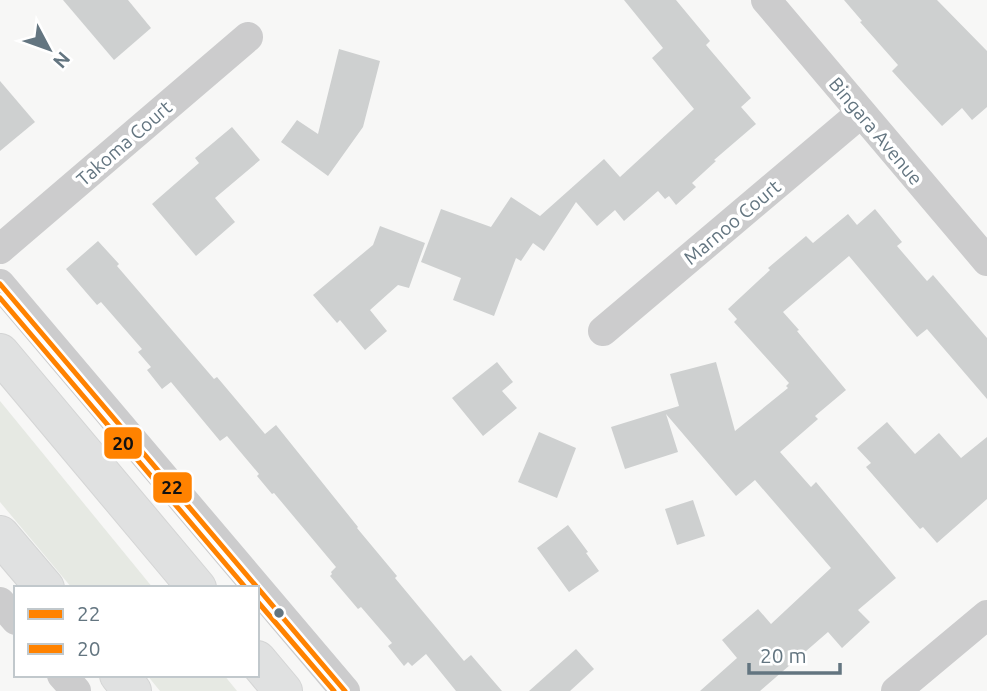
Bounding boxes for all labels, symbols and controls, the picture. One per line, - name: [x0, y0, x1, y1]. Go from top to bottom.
- north arrow: [14, 14, 84, 84]
- text: N: [49, 48, 75, 73]
- street label: Bingara Avenue: [825, 73, 927, 189]
- street label: Takoma Court: [72, 95, 176, 190]
- street label: Marnoo Court: [679, 175, 785, 269]
- line badge: 20: [103, 426, 143, 460]
- text: 20: [112, 432, 134, 454]
- line badge: 22: [152, 471, 193, 504]
- text: 22: [161, 476, 183, 498]
- legend: [14, 586, 259, 677]
- text: 22: [77, 601, 101, 625]
- unlabelled marker: [272, 606, 286, 620]
- scale bar: [749, 632, 840, 676]
- text: 20: [77, 636, 101, 660]
- text: 20 m: [760, 643, 807, 667]

